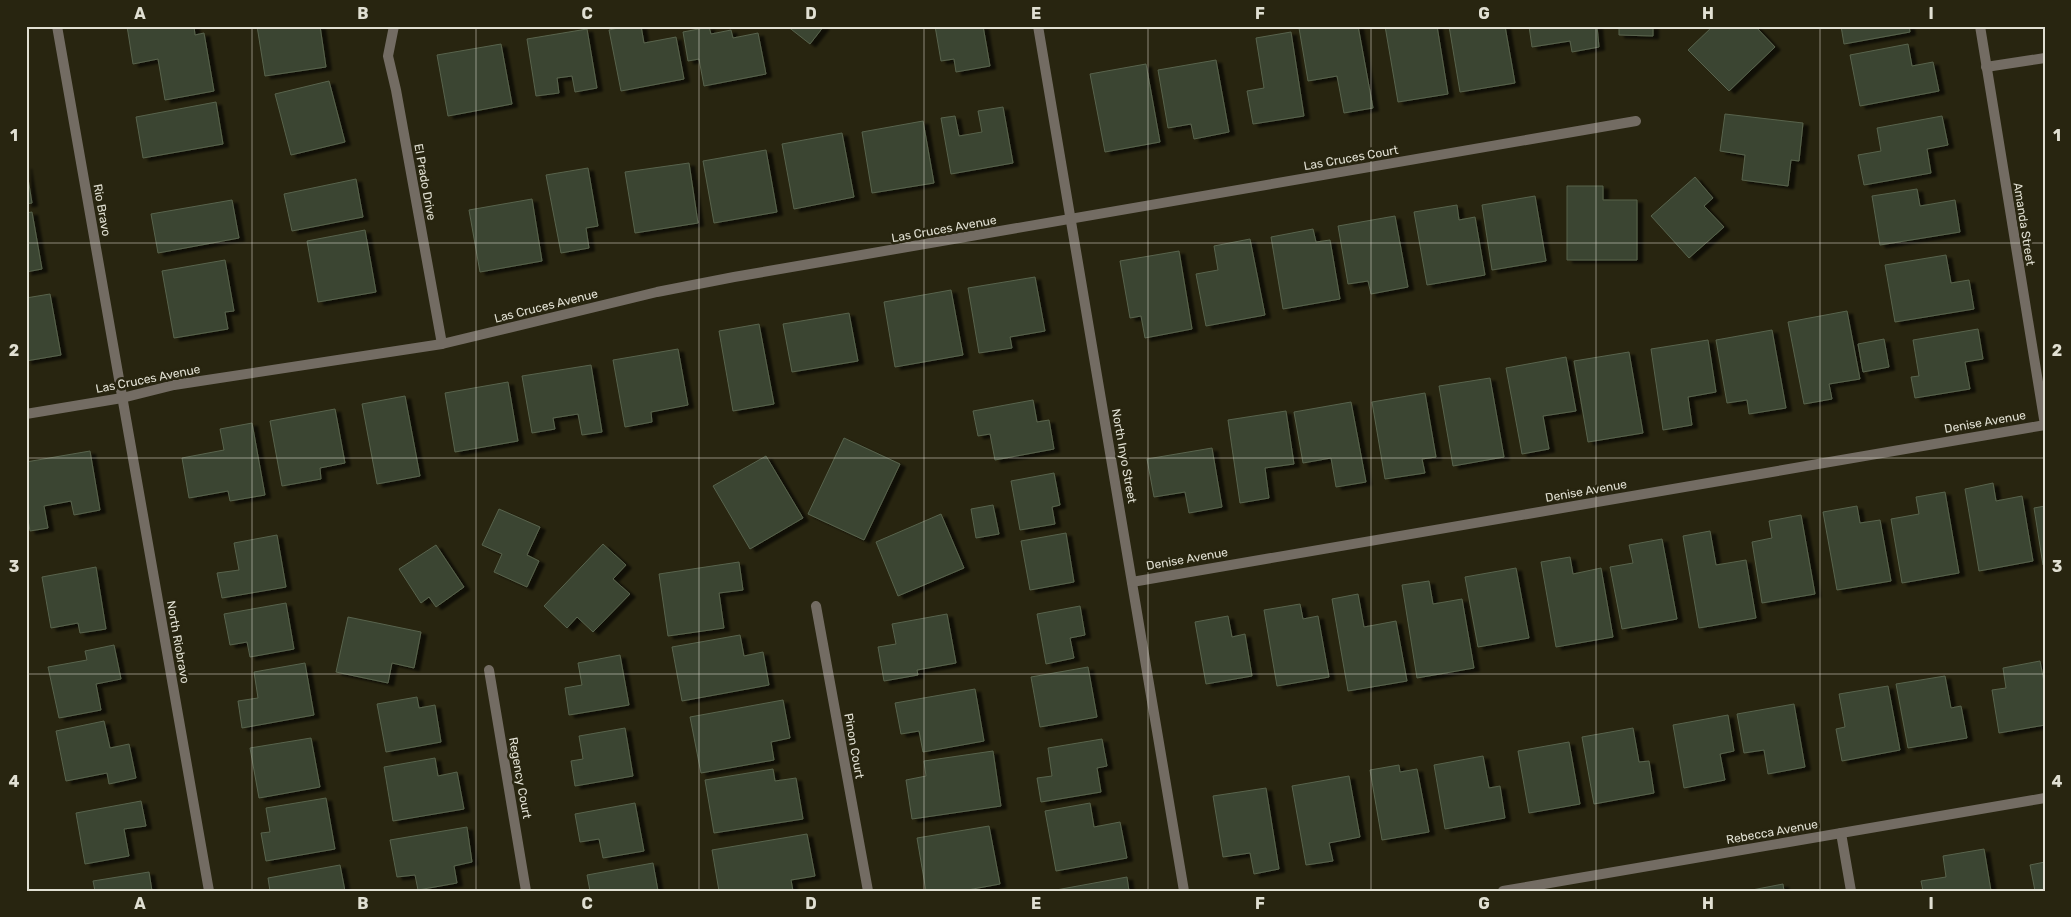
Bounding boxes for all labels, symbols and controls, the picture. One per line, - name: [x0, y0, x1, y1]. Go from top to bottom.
- text: A: [134, 4, 146, 23]
- text: B: [357, 4, 369, 23]
- text: C: [581, 4, 593, 23]
- text: D: [805, 4, 817, 23]
- text: E: [1031, 4, 1041, 23]
- text: F: [1255, 4, 1265, 23]
- text: G: [1478, 4, 1490, 23]
- text: H: [1702, 4, 1714, 23]
- text: I: [1928, 4, 1934, 23]
- text: 1: [10, 126, 18, 145]
- text: 1: [2053, 126, 2061, 145]
- street label: El Prado Drive: [411, 142, 439, 222]
- street label: Las Cruces Court: [1303, 143, 1400, 173]
- street label: Amanda Street: [2011, 181, 2038, 267]
- street label: Rio Bravo: [91, 183, 114, 237]
- street label: Las Cruces Avenue: [890, 213, 998, 245]
- street label: Las Cruces Avenue: [493, 286, 600, 326]
- text: 2: [9, 341, 19, 360]
- text: 2: [2052, 341, 2062, 360]
- street label: Las Cruces Avenue: [94, 362, 202, 396]
- street label: North Inyo Street: [1109, 408, 1139, 505]
- street label: Denise Avenue: [1943, 408, 2027, 436]
- street label: Denise Avenue: [1544, 477, 1628, 505]
- street label: Denise Avenue: [1145, 545, 1229, 573]
- text: 3: [9, 557, 19, 576]
- text: 3: [2052, 557, 2062, 576]
- street label: North Riobravo: [164, 600, 192, 685]
- street label: Pinon Court: [841, 712, 867, 780]
- street label: Regency Court: [506, 736, 534, 820]
- text: 4: [9, 772, 20, 791]
- text: 4: [2052, 772, 2063, 791]
- street label: Rebecca Avenue: [1725, 817, 1819, 847]
- text: A: [134, 894, 146, 913]
- text: B: [357, 894, 369, 913]
- text: C: [581, 894, 593, 913]
- text: D: [805, 894, 817, 913]
- text: E: [1031, 894, 1041, 913]
- text: F: [1255, 894, 1265, 913]
- text: G: [1478, 894, 1490, 913]
- text: H: [1702, 894, 1714, 913]
- text: I: [1928, 894, 1934, 913]

